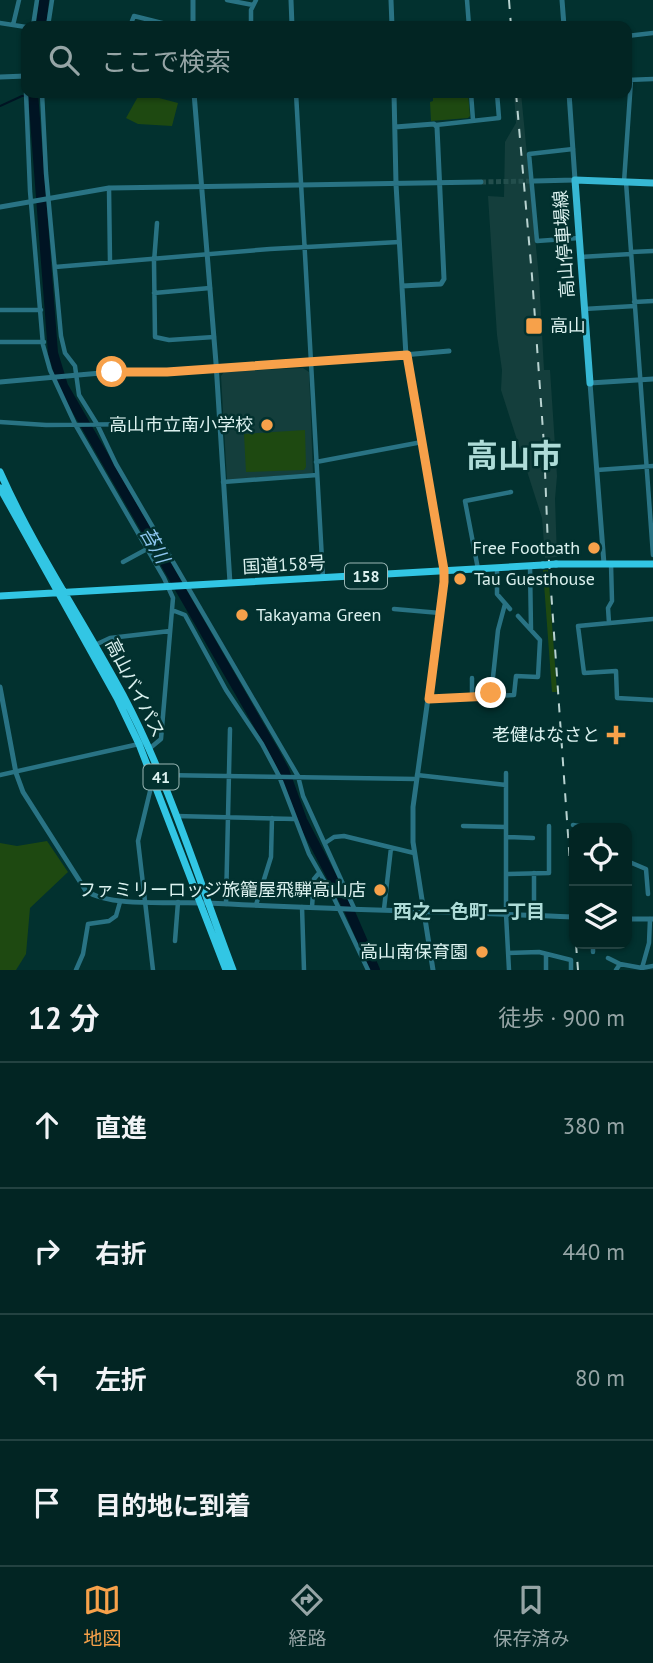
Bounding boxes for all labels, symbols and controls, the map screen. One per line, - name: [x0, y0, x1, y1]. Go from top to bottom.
- search box: [21, 21, 632, 98]
- icon: search: [45, 41, 83, 79]
- text: ここで検索: [101, 45, 231, 78]
- street label: 高山停車場線: [548, 189, 579, 299]
- place label: 高山: [550, 314, 586, 337]
- marker: 高山: [524, 316, 544, 336]
- route start: [96, 356, 127, 387]
- place label: 高山市立南小学校: [109, 413, 253, 436]
- marker: 高山市立南小学校: [259, 417, 275, 433]
- district label: 高山市: [466, 434, 562, 476]
- water label: 苔川: [135, 523, 176, 569]
- place label: Free Footbath: [472, 536, 580, 559]
- marker: Free Footbath: [586, 540, 602, 556]
- street label: 国道158号: [242, 551, 326, 578]
- road number: 158: [345, 564, 387, 589]
- place label: Tau Guesthouse: [474, 567, 595, 590]
- marker: Tau Guesthouse: [452, 571, 468, 587]
- place label: Takayama Green: [256, 603, 381, 626]
- marker: Takayama Green: [234, 607, 250, 623]
- street label: 高山バイパス: [101, 635, 170, 741]
- route end: [475, 677, 506, 708]
- place label: 老健はなさと: [492, 723, 600, 746]
- marker: 老健はなさと: [606, 725, 626, 745]
- road number: 41: [144, 764, 178, 790]
- map controls: [569, 823, 632, 949]
- button: locate: [569, 823, 632, 886]
- place label: ファミリーロッジ旅籠屋飛騨高山店: [78, 878, 366, 901]
- marker: ファミリーロッジ旅籠屋飛騨高山店: [372, 882, 388, 898]
- button: layers: [569, 886, 632, 949]
- district label: 西之一色町一丁目: [393, 899, 545, 923]
- place label: 高山南保育園: [360, 940, 468, 963]
- marker: 高山南保育園: [474, 944, 490, 960]
- text: 12 分: [28, 998, 100, 1037]
- text: 徒歩 · 900 m: [498, 1003, 625, 1032]
- icon: ahead: [28, 1106, 66, 1144]
- text: 直進: [95, 1111, 147, 1144]
- text: 380 m: [563, 1111, 625, 1140]
- icon: right: [28, 1232, 66, 1270]
- text: 右折: [95, 1237, 147, 1270]
- text: 440 m: [563, 1237, 625, 1266]
- icon: left: [28, 1358, 66, 1396]
- text: 左折: [95, 1363, 147, 1396]
- text: 80 m: [575, 1363, 625, 1392]
- icon: arrive: [28, 1484, 66, 1522]
- text: 目的地に到着: [95, 1489, 251, 1522]
- tab: 地図: [83, 1581, 122, 1650]
- tab: 経路: [288, 1581, 327, 1650]
- tab: 保存済み: [493, 1581, 570, 1650]

